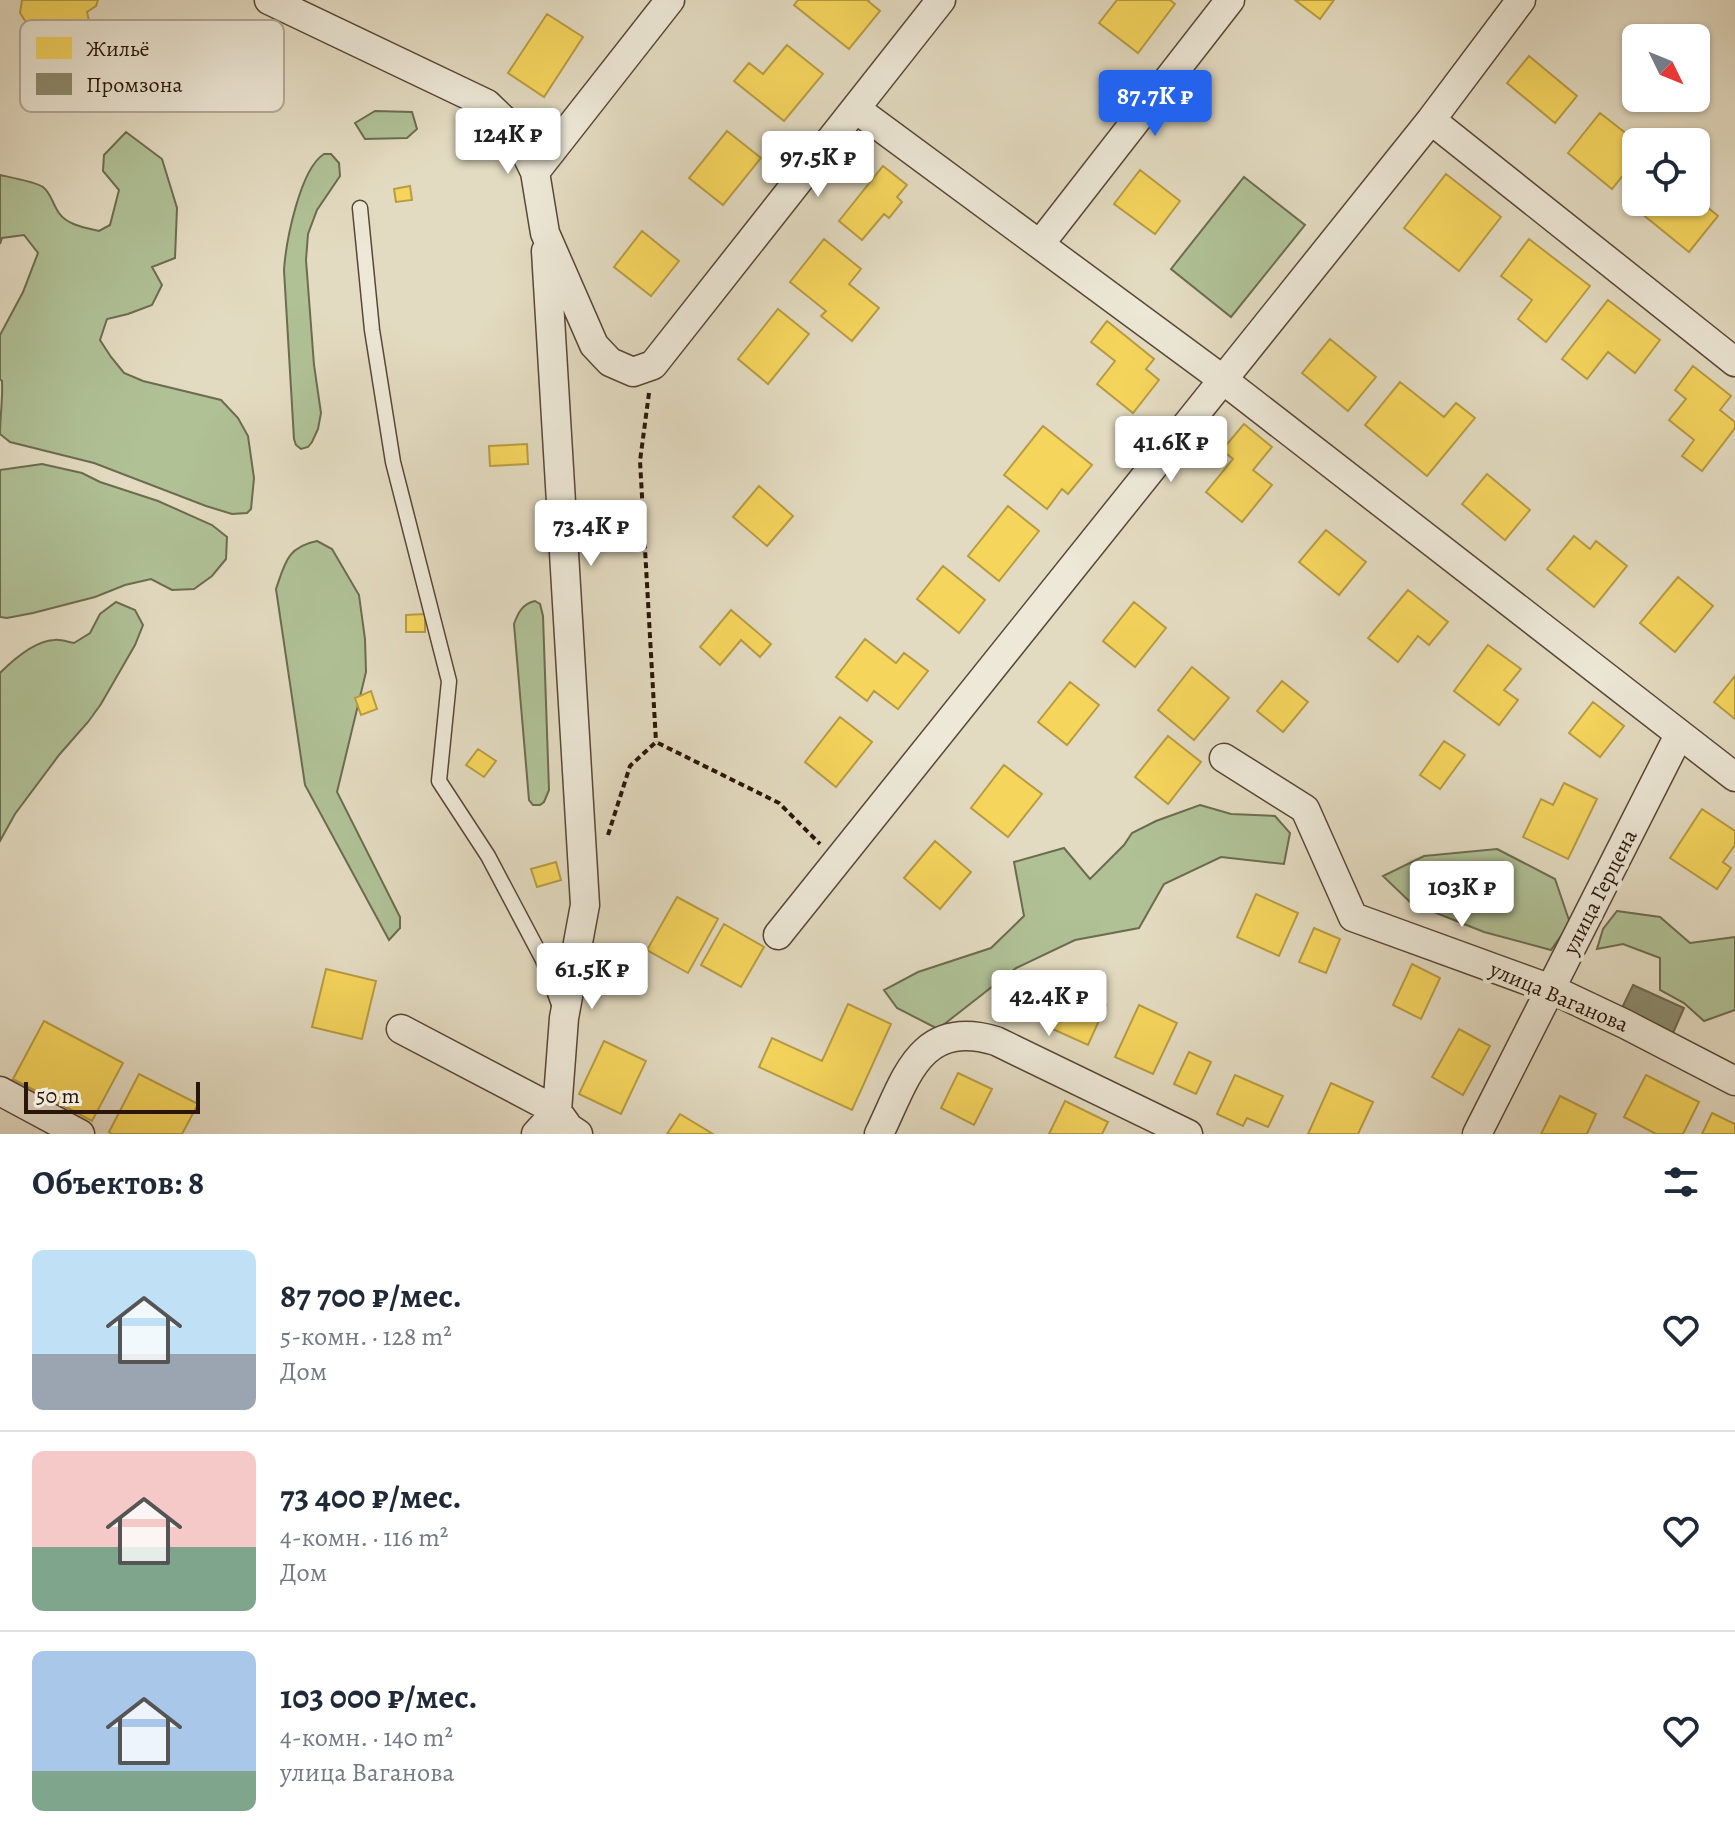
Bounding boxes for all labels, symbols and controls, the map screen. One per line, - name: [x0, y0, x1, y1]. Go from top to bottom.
- legend: [20, 20, 284, 112]
- north arrow: [1622, 24, 1710, 112]
- map controls: [1622, 24, 1710, 216]
- text: Жильё: [86, 34, 150, 64]
- text: Промзона: [86, 70, 183, 100]
- pin: 87.7K ₽: [1081, 70, 1229, 138]
- text: 87.7K ₽: [1117, 78, 1193, 113]
- pin: 124K ₽: [443, 108, 573, 176]
- text: 124K ₽: [474, 116, 542, 151]
- button: locate: [1622, 128, 1710, 216]
- pin: 97.5K ₽: [744, 131, 892, 199]
- text: 97.5K ₽: [780, 139, 856, 174]
- pin: 41.6K ₽: [1097, 416, 1245, 484]
- text: 41.6K ₽: [1133, 424, 1209, 459]
- pin: 73.4K ₽: [517, 500, 665, 568]
- text: 73.4K ₽: [553, 508, 629, 543]
- street label: улица Герцена: [1555, 824, 1645, 961]
- pin: 103K ₽: [1397, 861, 1527, 929]
- text: 103K ₽: [1428, 869, 1496, 904]
- pin: 61.5K ₽: [518, 943, 666, 1011]
- text: 61.5K ₽: [555, 951, 629, 986]
- street label: улица Ваганова: [1484, 954, 1634, 1040]
- pin: 42.4K ₽: [975, 970, 1123, 1038]
- text: 42.4K ₽: [1010, 978, 1088, 1013]
- scale bar: [24, 1078, 200, 1114]
- text: 50 m: [36, 1081, 80, 1111]
- text: Объектов: 8: [32, 1159, 204, 1206]
- icon: filters: [1659, 1160, 1703, 1204]
- text: 87 700 ₽/мес.: [280, 1272, 462, 1319]
- icon: home: [96, 1282, 192, 1378]
- icon: heart: [1659, 1308, 1703, 1352]
- text: 5-комн. · 128 m²: [280, 1319, 452, 1354]
- text: Дом: [280, 1354, 327, 1389]
- text: 73 400 ₽/мес.: [280, 1473, 462, 1520]
- icon: home: [96, 1483, 192, 1579]
- icon: heart: [1659, 1509, 1703, 1553]
- text: 4-комн. · 116 m²: [280, 1520, 448, 1555]
- text: Дом: [280, 1555, 327, 1590]
- text: 103 000 ₽/мес.: [280, 1673, 478, 1720]
- icon: home: [96, 1683, 192, 1779]
- icon: heart: [1659, 1709, 1703, 1753]
- text: 4-комн. · 140 m²: [280, 1720, 453, 1755]
- text: улица Ваганова: [280, 1755, 455, 1790]

